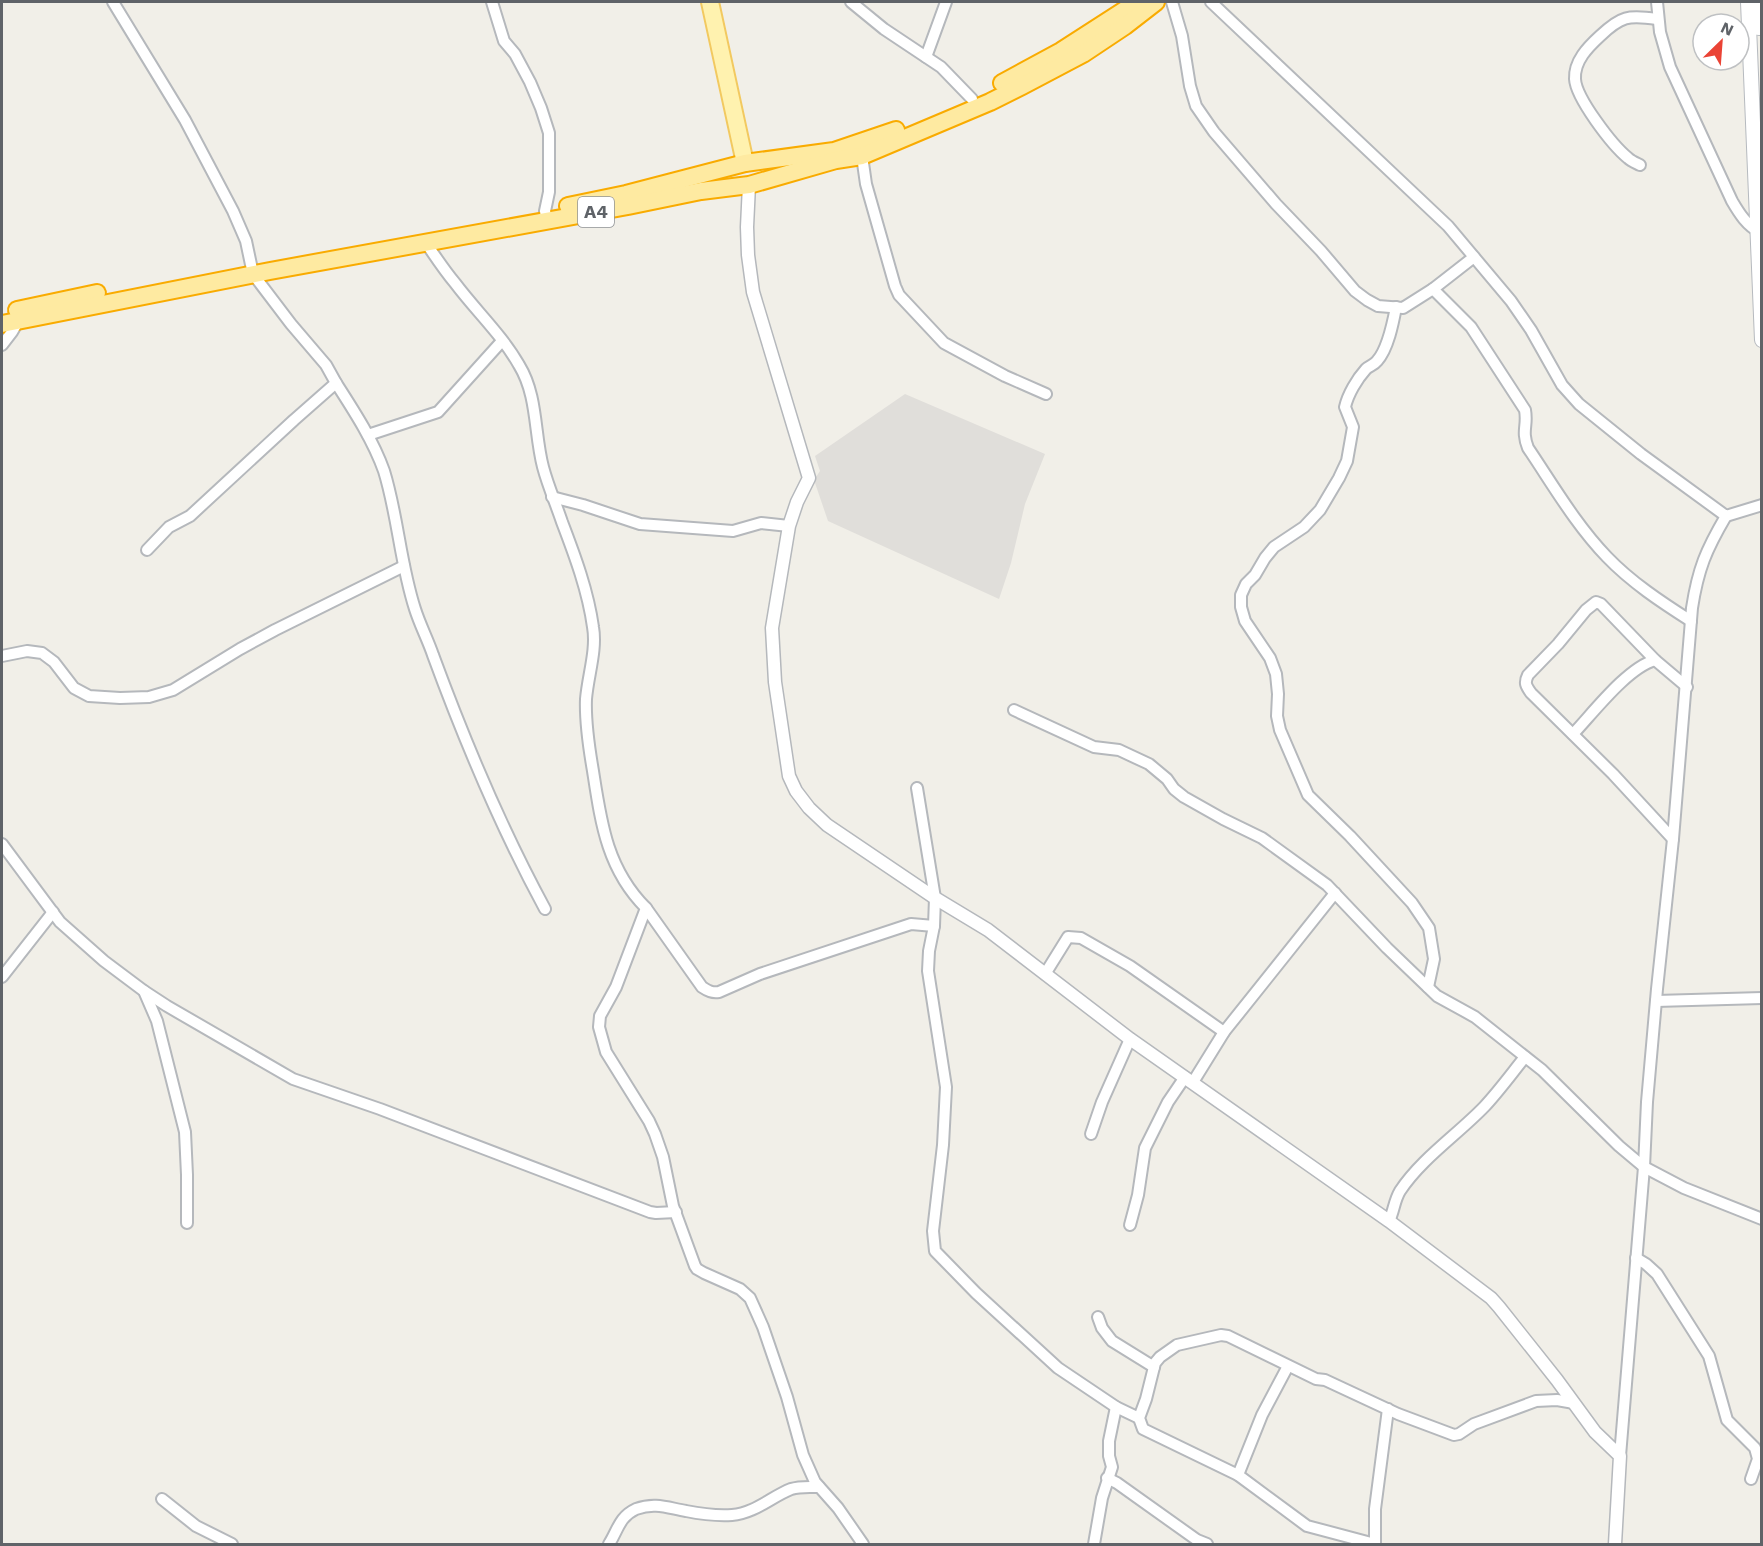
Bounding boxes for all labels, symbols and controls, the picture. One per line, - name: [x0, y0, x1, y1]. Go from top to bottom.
- north arrow: [1691, 12, 1751, 72]
- text: N: [1718, 18, 1737, 40]
- road number: A4: [578, 197, 614, 227]

